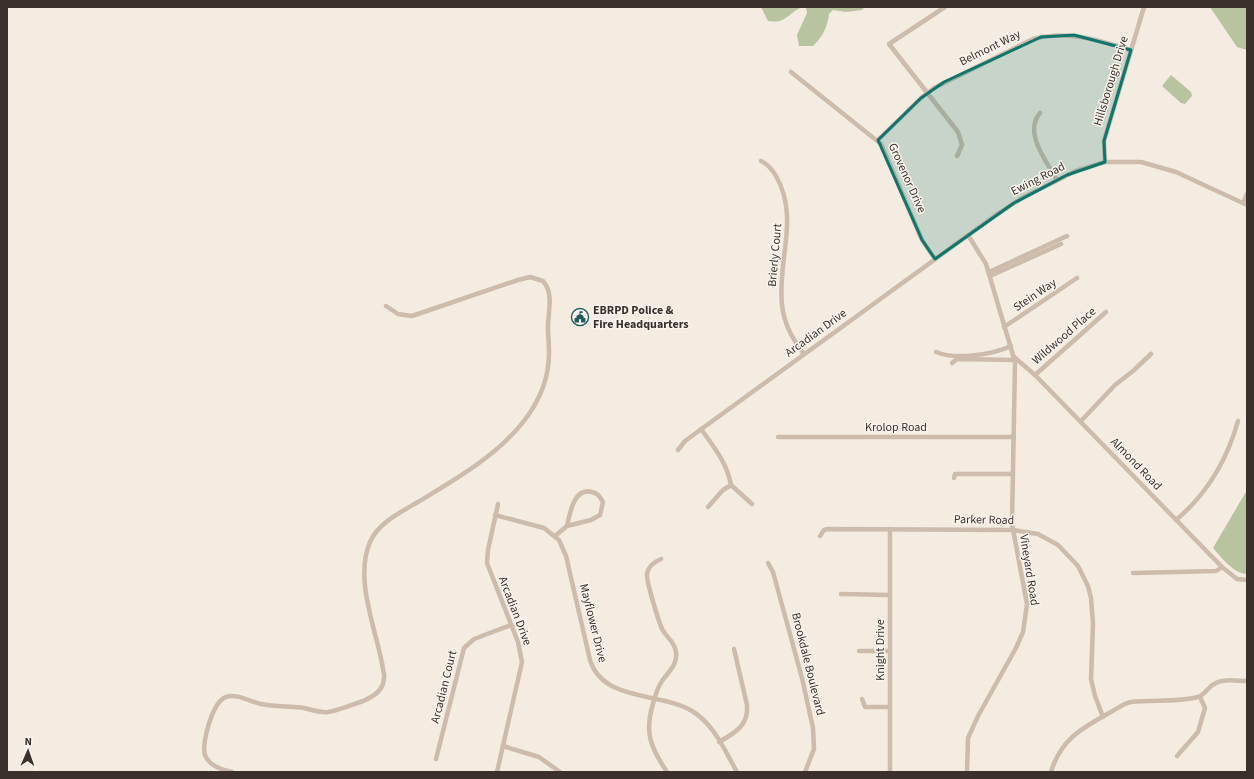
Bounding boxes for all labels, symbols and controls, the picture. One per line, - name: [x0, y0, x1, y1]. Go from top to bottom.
- street label: Belmont Way: [956, 26, 1024, 70]
- street label: Hillsborough Drive: [1089, 34, 1133, 128]
- street label: Grovenor Drive: [884, 140, 930, 216]
- street label: Ewing Road: [1008, 158, 1068, 200]
- street label: Brierly Court: [764, 223, 786, 287]
- street label: Stein Way: [1010, 274, 1060, 316]
- place label: EBRPD Police & Fire Headquarters: [593, 302, 689, 333]
- street label: Wildwood Place: [1028, 303, 1100, 369]
- street label: Arcadian Drive: [782, 305, 850, 361]
- public building icon: EBRPD Police & Fire Headquarters: [570, 307, 590, 327]
- street label: Krolop Road: [865, 419, 927, 436]
- street label: Almond Road: [1106, 434, 1166, 494]
- street label: Parker Road: [954, 511, 1014, 529]
- street label: Vineyard Road: [1015, 533, 1043, 607]
- street label: Arcadian Drive: [494, 574, 536, 648]
- street label: Mayflower Drive: [575, 582, 611, 664]
- street label: Brookdale Boulevard: [787, 611, 829, 717]
- street label: Knight Drive: [872, 619, 889, 681]
- street label: Arcadian Court: [427, 649, 461, 725]
- north arrow: [8, 731, 48, 771]
- text: N: [24, 734, 32, 749]

